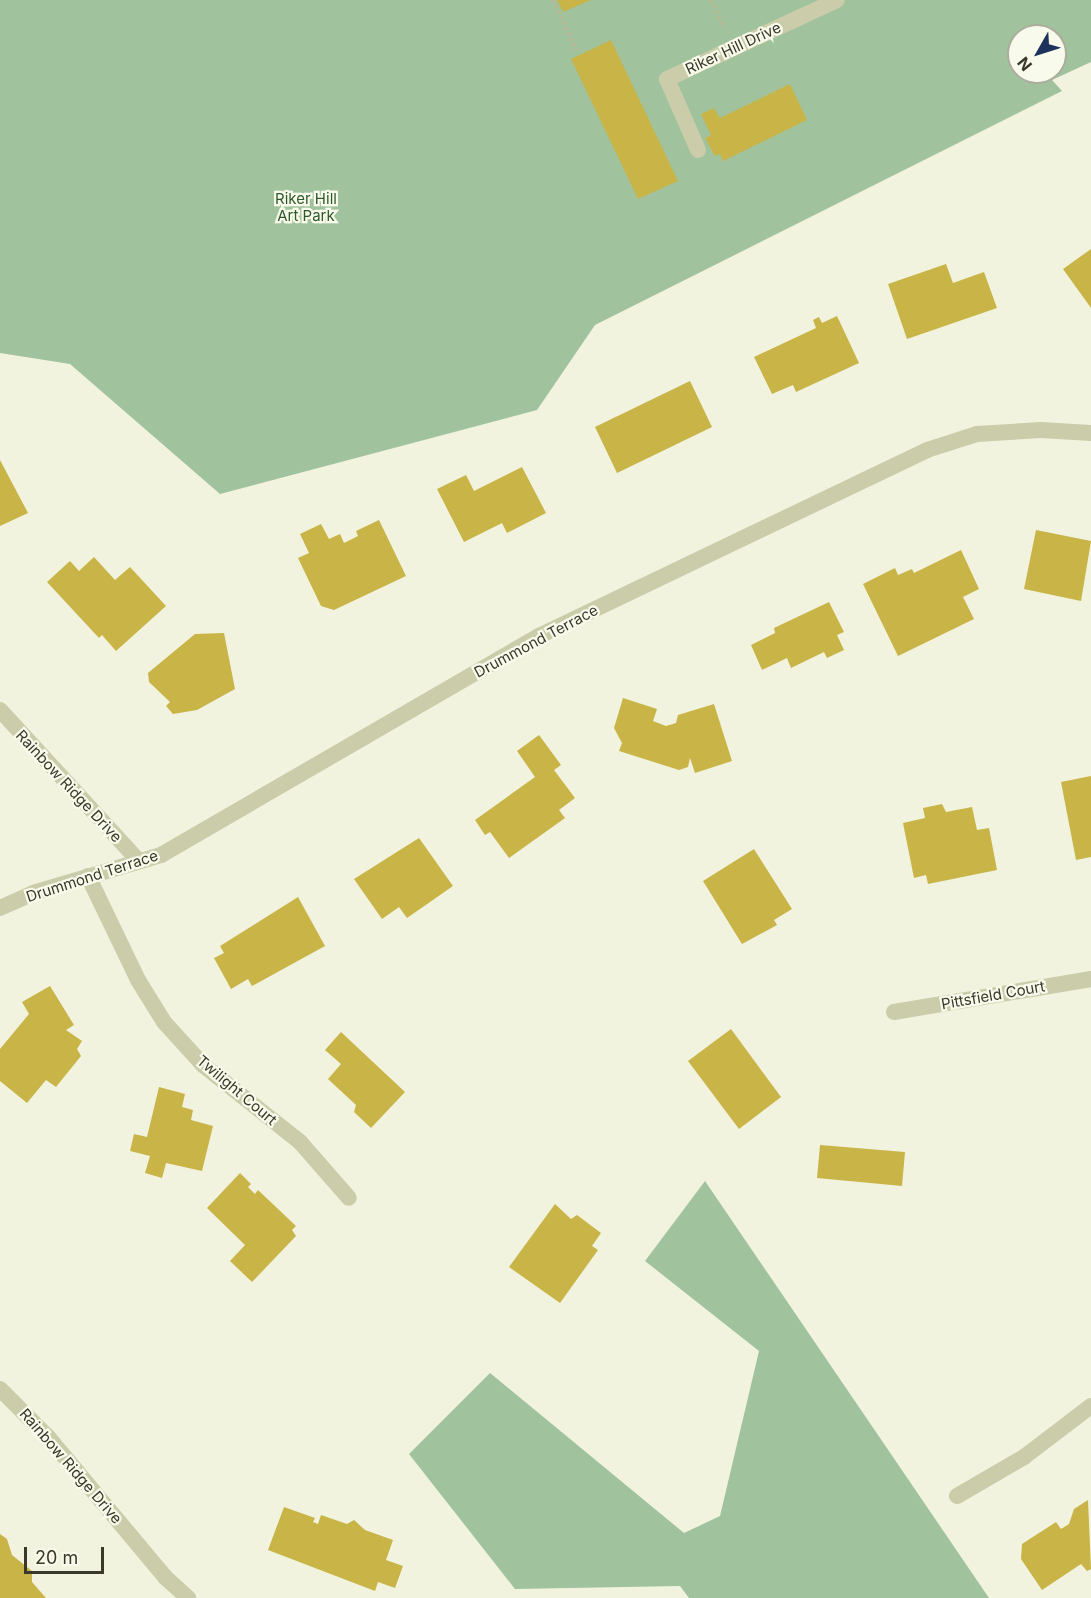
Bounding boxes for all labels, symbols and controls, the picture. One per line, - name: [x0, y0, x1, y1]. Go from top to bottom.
- street label: Riker Hill Drive: [682, 18, 784, 78]
- north arrow: [1007, 24, 1067, 84]
- text: N: [1013, 53, 1036, 75]
- park label: Riker Hill Art Park: [275, 189, 337, 224]
- street label: Drummond Terrace: [471, 601, 601, 681]
- street label: Rainbow Ridge Drive: [12, 726, 126, 846]
- street label: Drummond Terrace: [24, 846, 160, 906]
- street label: Pittsfield Court: [940, 977, 1046, 1013]
- street label: Twilight Court: [193, 1051, 281, 1129]
- street label: Rainbow Ridge Drive: [16, 1405, 126, 1527]
- scale bar: [27, 1535, 106, 1573]
- text: 20 m: [35, 1547, 78, 1568]

